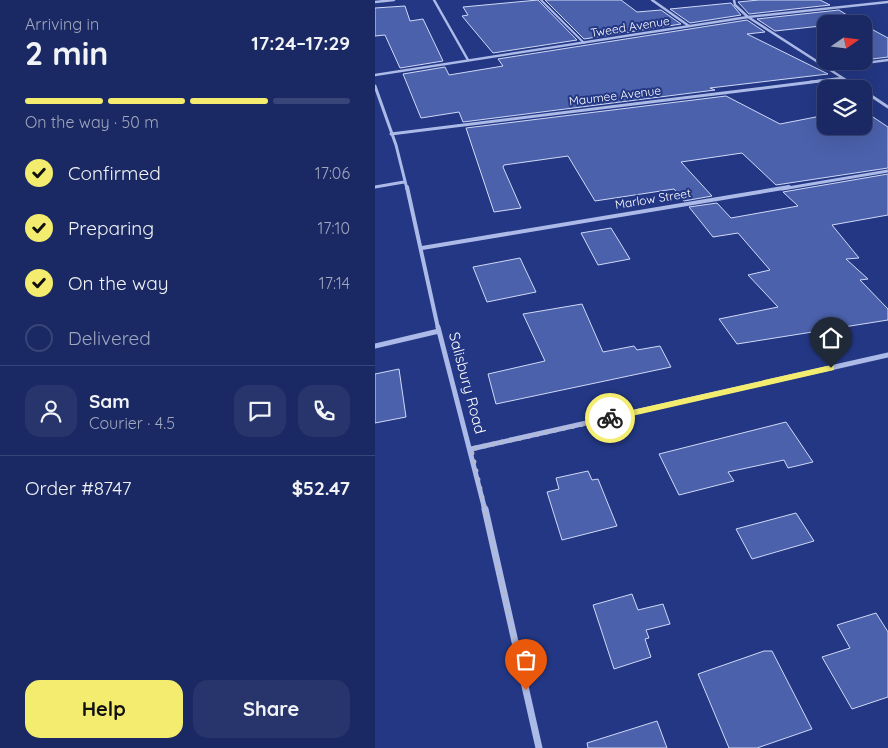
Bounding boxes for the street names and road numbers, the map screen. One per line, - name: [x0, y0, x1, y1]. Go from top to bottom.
- street label: Tweed Avenue: [589, 13, 671, 40]
- street label: Maumee Avenue: [568, 82, 662, 109]
- street label: Marlow Street: [614, 185, 692, 212]
- street label: Salisbury Road: [445, 330, 490, 436]

